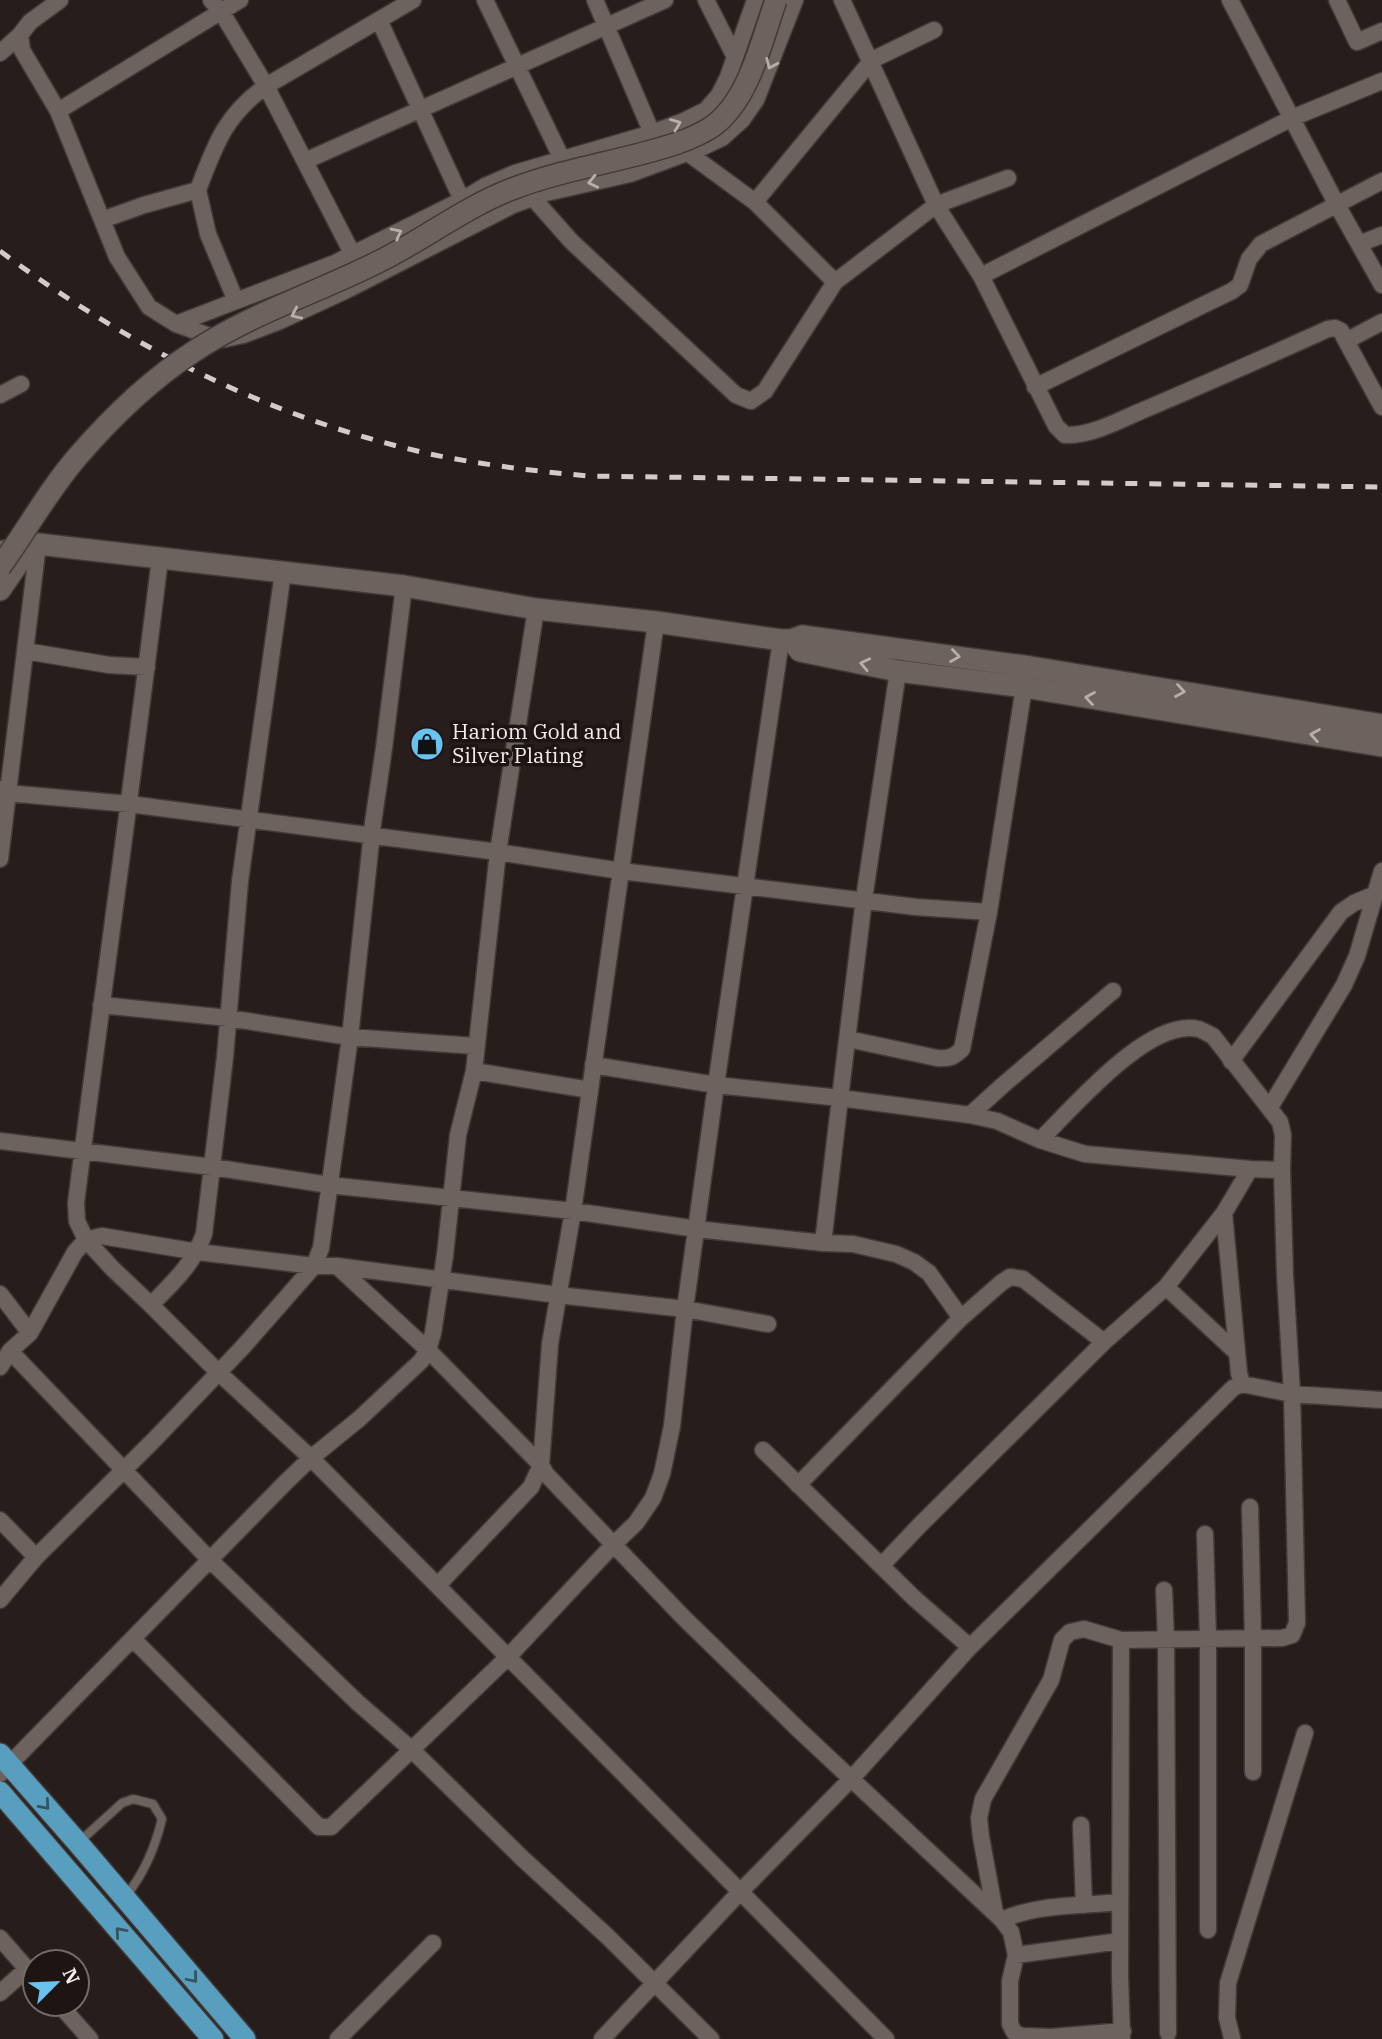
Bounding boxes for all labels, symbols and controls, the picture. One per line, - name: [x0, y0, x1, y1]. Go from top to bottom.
- one-way arrow: [766, 57, 780, 69]
- one-way arrow: [669, 118, 681, 132]
- one-way arrow: [587, 174, 599, 189]
- one-way arrow: [390, 228, 402, 241]
- one-way arrow: [291, 306, 303, 320]
- one-way arrow: [949, 649, 961, 664]
- one-way arrow: [859, 658, 871, 673]
- one-way arrow: [1174, 683, 1186, 698]
- one-way arrow: [1084, 691, 1096, 706]
- place label: Hariom Gold and Silver Plating: [452, 717, 621, 769]
- shop icon: Hariom Gold and Silver Plating: [408, 725, 446, 763]
- one-way arrow: [1309, 728, 1321, 743]
- one-way arrow: [37, 1797, 49, 1810]
- one-way arrow: [116, 1927, 128, 1940]
- north arrow: [21, 1948, 91, 2018]
- text: N: [58, 1964, 86, 1988]
- one-way arrow: [185, 1970, 197, 1983]

